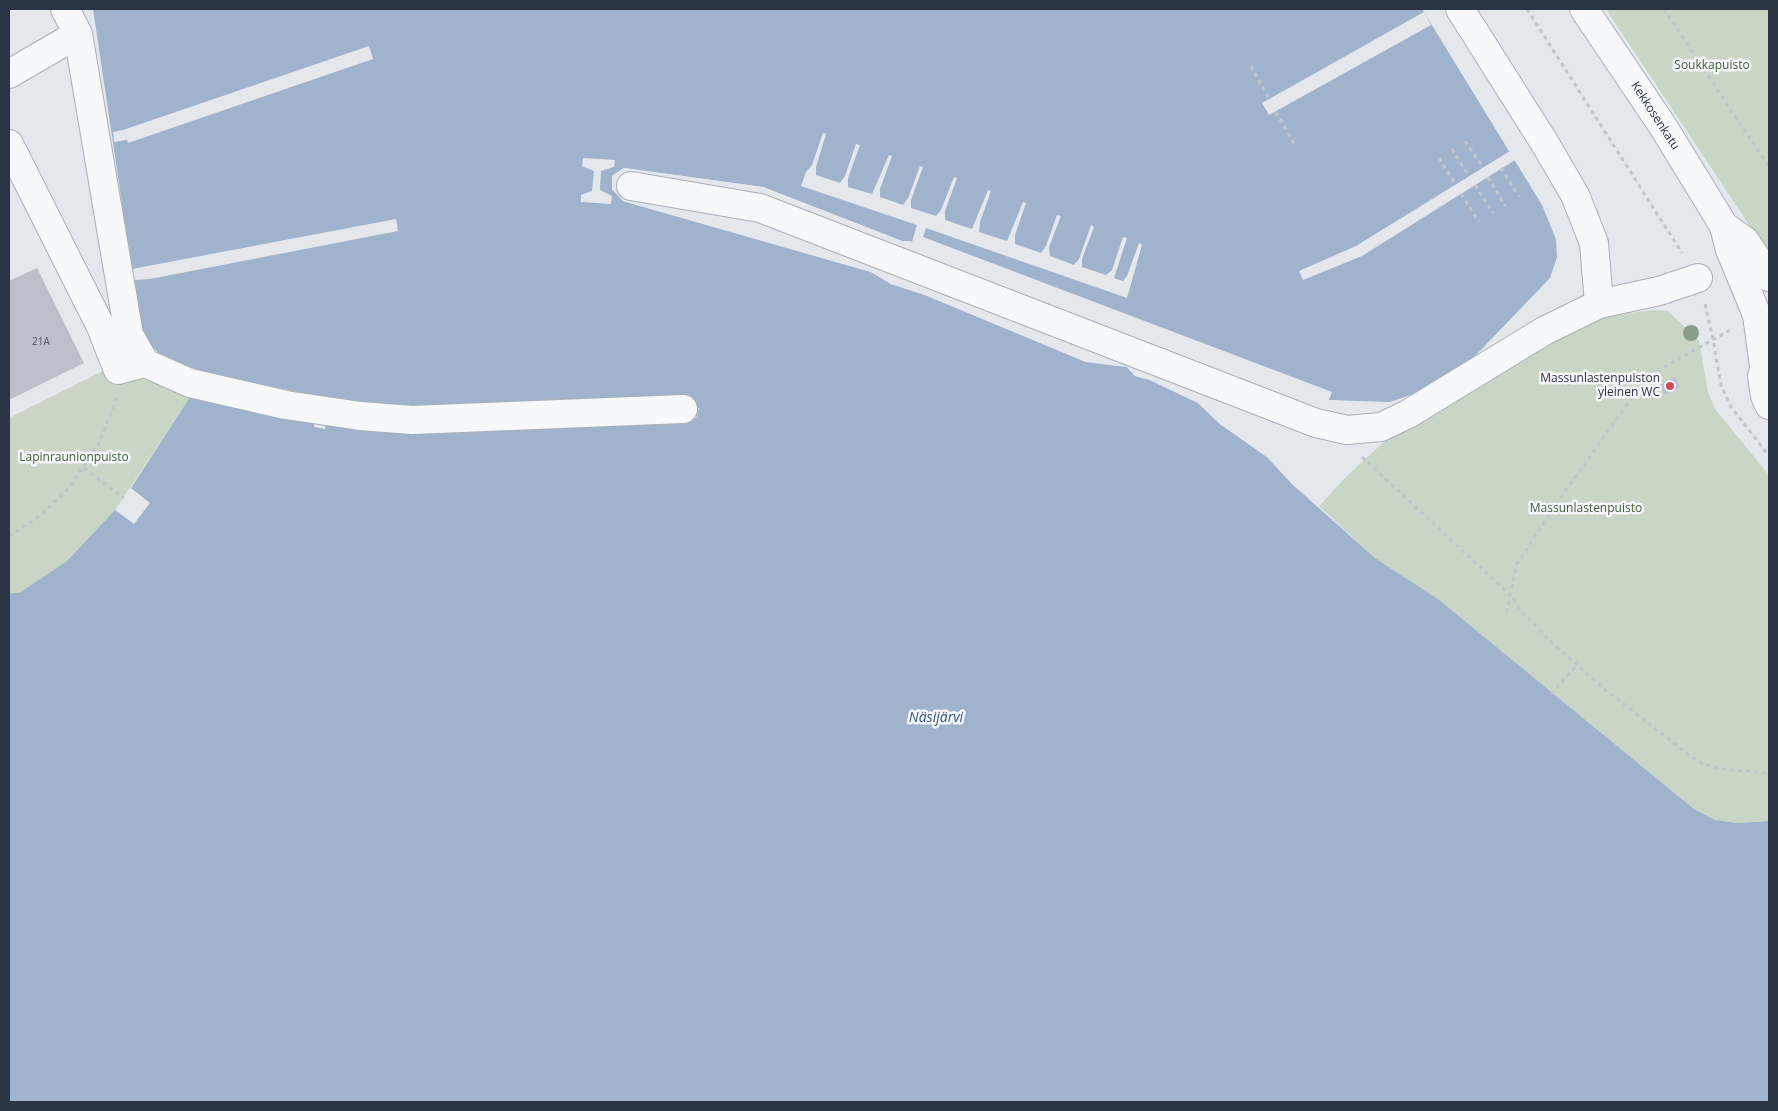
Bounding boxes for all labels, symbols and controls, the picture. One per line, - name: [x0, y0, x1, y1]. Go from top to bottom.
- park label: Soukkapuisto: [1674, 59, 1750, 73]
- street label: Kekkosenkatu: [1628, 79, 1682, 153]
- house number: 21A: [32, 336, 50, 348]
- place label: Massunlastenpuiston yleinen WC: [1540, 372, 1660, 400]
- marker: Massunlastenpuiston yleinen WC: [1664, 380, 1676, 392]
- park label: Lapinraunionpuisto: [19, 451, 129, 465]
- park label: Massunlastenpuisto: [1530, 502, 1642, 516]
- water label: Näsijärvi: [909, 710, 963, 726]

